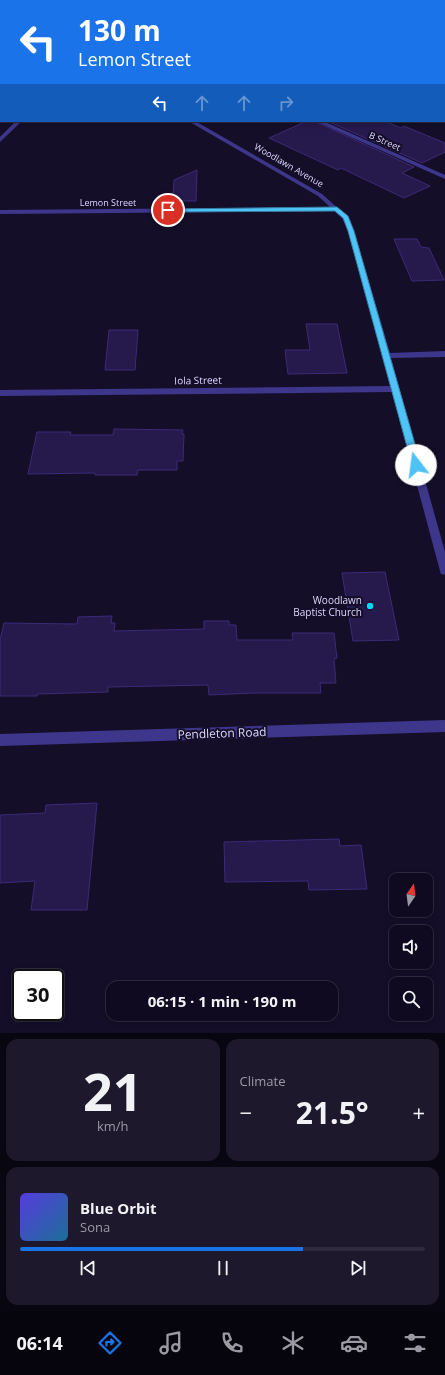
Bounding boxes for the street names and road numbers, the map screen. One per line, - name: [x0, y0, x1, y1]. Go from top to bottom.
- street label: B Street: [367, 128, 403, 154]
- street label: Woodlawn Avenue: [252, 140, 326, 190]
- street label: Lemon Street: [80, 196, 136, 209]
- street label: Iola Street: [174, 373, 222, 387]
- street label: Pendleton Road: [177, 723, 267, 743]

